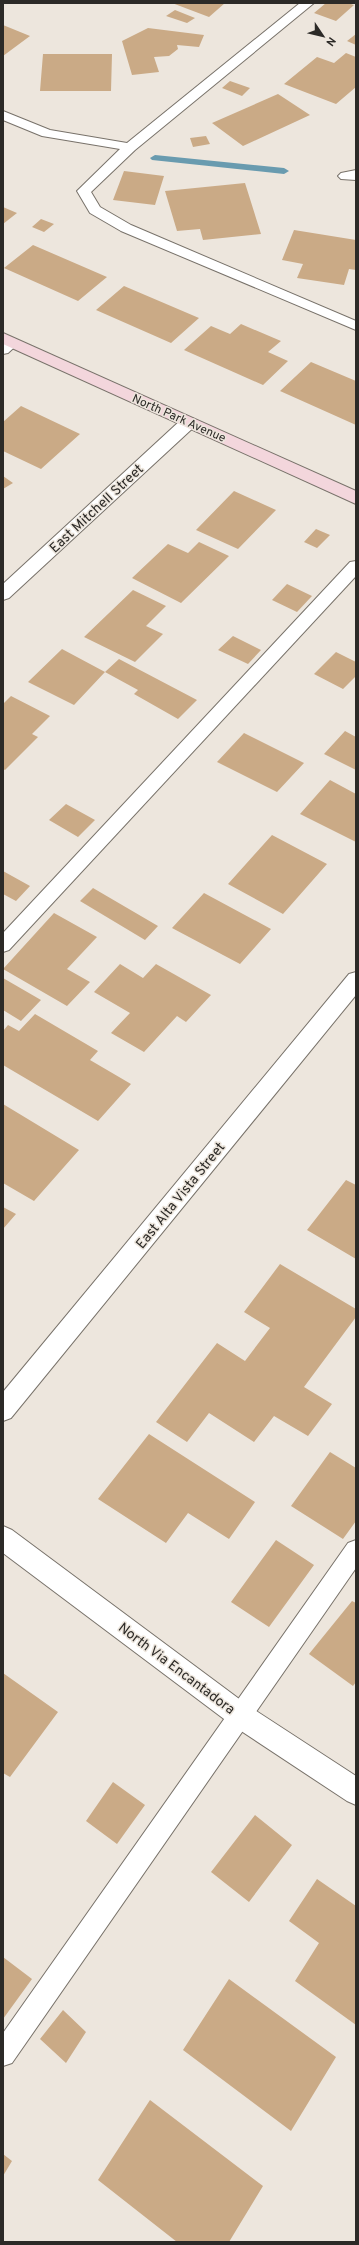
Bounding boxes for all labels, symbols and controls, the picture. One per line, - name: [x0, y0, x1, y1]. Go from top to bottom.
- north arrow: [303, 16, 343, 56]
- text: N: [322, 34, 338, 48]
- street label: North Park Avenue: [129, 391, 228, 447]
- street label: East Mitchell Street: [46, 461, 148, 557]
- street label: East Alta Vista Street: [133, 1139, 229, 1253]
- street label: North Via Encantadora: [114, 1620, 238, 1719]

